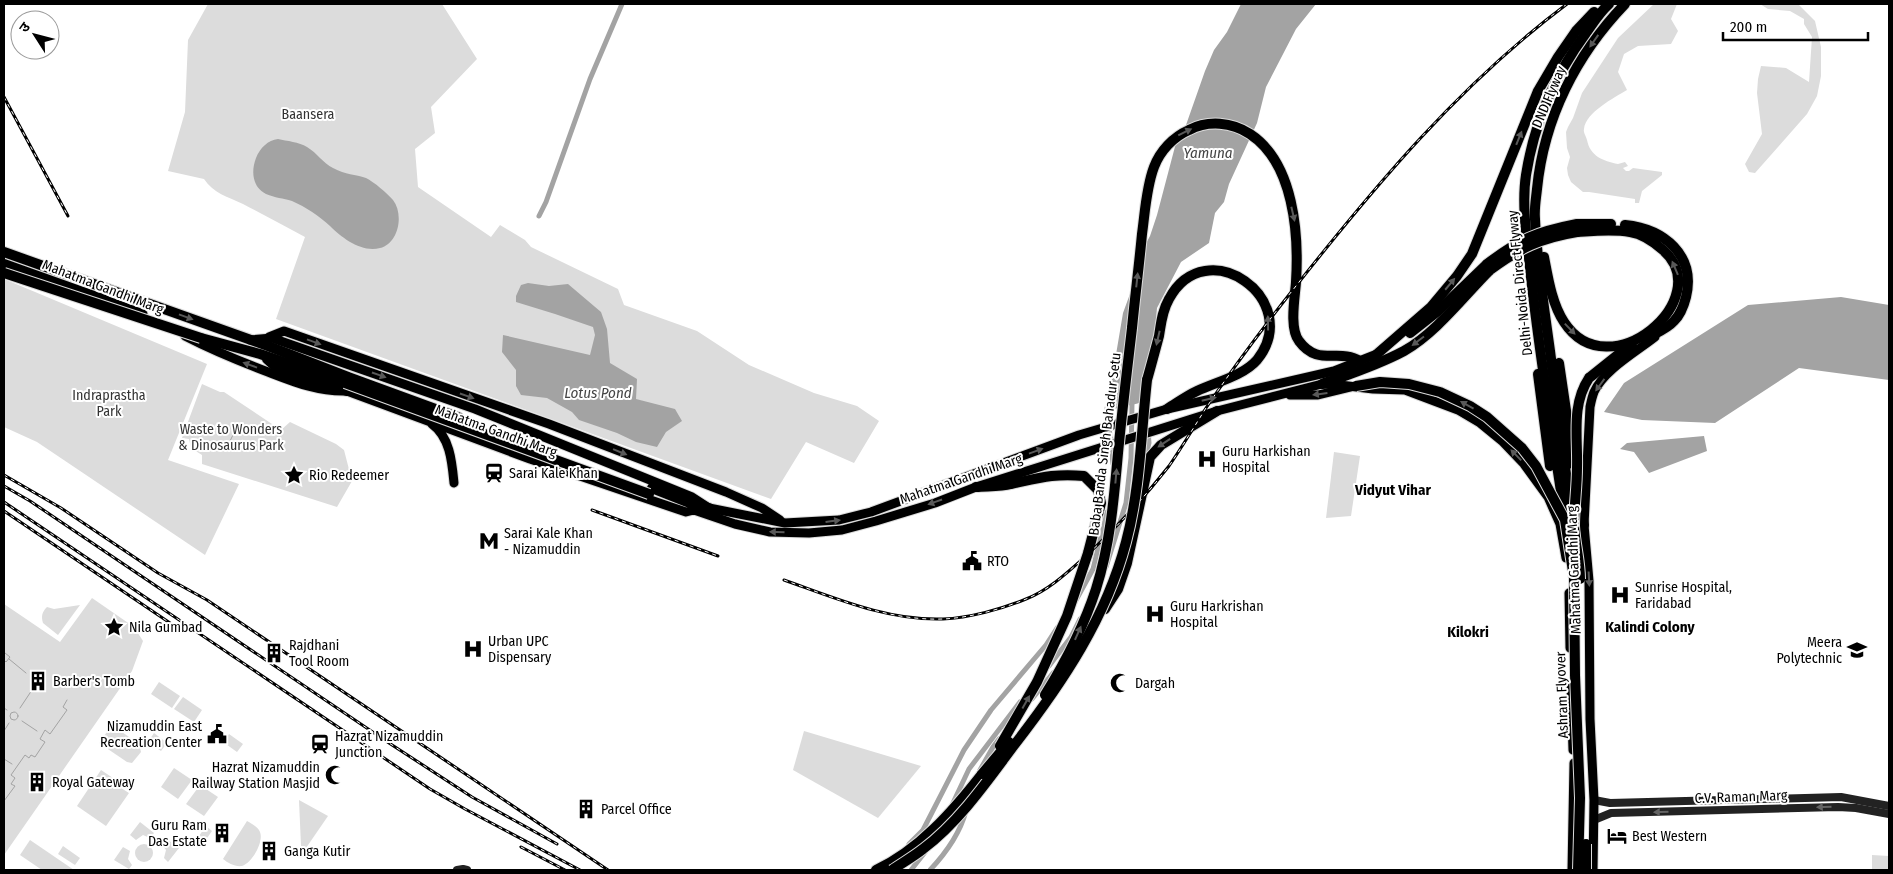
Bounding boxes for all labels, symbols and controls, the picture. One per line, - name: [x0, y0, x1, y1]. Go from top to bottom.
- north arrow: [10, 10, 60, 60]
- scale bar: [1723, 10, 1868, 42]
- text: 200 m: [1730, 18, 1767, 36]
- text: उ: [16, 19, 35, 36]
- one-way arrow: [1589, 34, 1599, 48]
- street label: DND Flyway: [1528, 63, 1570, 131]
- park label: Baansera: [282, 106, 335, 123]
- one-way arrow: [1178, 127, 1192, 135]
- one-way arrow: [1516, 130, 1524, 145]
- water label: Yamuna: [1183, 144, 1233, 162]
- one-way arrow: [1289, 206, 1297, 221]
- street label: Delhi-Noida Direct Flyway: [1504, 209, 1536, 357]
- street label: Mahatma Gandhi Marg: [40, 256, 166, 318]
- one-way arrow: [1670, 261, 1678, 275]
- one-way arrow: [1133, 271, 1141, 287]
- one-way arrow: [1445, 277, 1456, 290]
- one-way arrow: [178, 314, 193, 321]
- one-way arrow: [1264, 314, 1272, 330]
- one-way arrow: [1564, 323, 1576, 335]
- one-way arrow: [1154, 330, 1162, 345]
- one-way arrow: [1412, 335, 1425, 346]
- one-way arrow: [307, 339, 322, 346]
- street label: Baba Banda Singh Bahadur Setu: [1085, 352, 1125, 536]
- one-way arrow: [242, 361, 257, 369]
- one-way arrow: [372, 371, 387, 379]
- one-way arrow: [1595, 378, 1605, 392]
- water label: Lotus Pond: [564, 384, 632, 402]
- park label: Indraprastha Park: [72, 387, 146, 420]
- one-way arrow: [1312, 391, 1328, 399]
- one-way arrow: [460, 393, 475, 400]
- one-way arrow: [1201, 395, 1216, 403]
- street label: Mahatma Gandhi Marg: [433, 401, 560, 461]
- one-way arrow: [1460, 401, 1475, 409]
- park label: Waste to Wonders & Dinosaurus Park: [178, 421, 284, 454]
- one-way arrow: [1157, 439, 1171, 448]
- place label: Guru Harkishan Hospital: [1222, 443, 1311, 476]
- one-way arrow: [1029, 447, 1044, 455]
- one-way arrow: [613, 448, 628, 456]
- hospital icon: Guru Harkishan Hospital: [1196, 448, 1218, 470]
- one-way arrow: [1510, 449, 1522, 461]
- street label: Mahatma Gandhi Marg: [897, 450, 1025, 508]
- station icon: Sarai Kale Khan: [483, 462, 505, 484]
- place icon: Rio Redeemer: [283, 464, 305, 486]
- place label: Sarai Kale Khan: [509, 465, 598, 482]
- place label: Rio Redeemer: [309, 467, 389, 484]
- one-way arrow: [1112, 468, 1120, 484]
- district label: Vidyut Vihar: [1354, 481, 1431, 499]
- one-way arrow: [928, 499, 943, 507]
- street label: Mahatma Gandhi Marg: [1563, 505, 1585, 635]
- one-way arrow: [825, 517, 841, 525]
- place label: Sarai Kale Khan - Nizamuddin: [504, 525, 593, 558]
- one-way arrow: [769, 528, 785, 536]
- metro station icon: Sarai Kale Khan - Nizamuddin: [478, 530, 500, 552]
- public building icon: RTO: [961, 550, 983, 572]
- place label: RTO: [987, 553, 1009, 570]
- one-way arrow: [1585, 572, 1593, 588]
- place label: Sunrise Hospital, Faridabad: [1635, 579, 1732, 612]
- hospital icon: Sunrise Hospital, Faridabad: [1609, 584, 1631, 606]
- place label: Guru Harkrishan Hospital: [1170, 598, 1264, 631]
- hospital icon: Guru Harkrishan Hospital: [1144, 603, 1166, 625]
- place icon: Nila Gumbad: [103, 616, 125, 638]
- district label: Kalindi Colony: [1605, 618, 1696, 636]
- place label: Nila Gumbad: [129, 619, 203, 636]
- district label: Kilokri: [1447, 623, 1489, 641]
- one-way arrow: [1075, 626, 1083, 640]
- place label: Urban UPC Dispensary: [488, 633, 552, 666]
- place label: Meera Polytechnic: [1776, 634, 1842, 667]
- place label: Rajdhani Tool Room: [289, 637, 349, 670]
- hospital icon: Urban UPC Dispensary: [462, 638, 484, 660]
- school or university icon: Meera Polytechnic: [1846, 639, 1868, 661]
- building icon: Rajdhani Tool Room: [263, 642, 285, 664]
- street label: Ashram Flyover: [1552, 651, 1572, 739]
- building icon: Barber's Tomb: [27, 670, 49, 692]
- mosque icon: Dargah: [1109, 672, 1131, 694]
- place label: Barber's Tomb: [53, 673, 135, 690]
- place label: Dargah: [1135, 675, 1175, 692]
- one-way arrow: [1022, 695, 1030, 710]
- place label: Nizamuddin East Recreation Center: [100, 718, 202, 751]
- public building icon: Nizamuddin East Recreation Center: [206, 723, 228, 745]
- place label: Hazrat Nizamuddin Junction: [335, 728, 443, 761]
- station icon: Hazrat Nizamuddin Junction: [309, 733, 331, 755]
- place label: Hazrat Nizamuddin Railway Station Masjid: [192, 759, 320, 792]
- mosque icon: Hazrat Nizamuddin Railway Station Masjid: [324, 764, 346, 786]
- building icon: Royal Gateway: [26, 771, 48, 793]
- place label: Royal Gateway: [52, 774, 135, 791]
- street label: C.V. Raman Marg: [1694, 787, 1788, 807]
- building icon: Parcel Office: [575, 798, 597, 820]
- place label: Parcel Office: [601, 801, 672, 818]
- one-way arrow: [1815, 804, 1831, 812]
- one-way arrow: [1653, 808, 1669, 816]
- place label: Guru Ram Das Estate: [148, 817, 207, 850]
- building icon: Guru Ram Das Estate: [211, 822, 233, 844]
- hotel icon: Best Western: [1606, 825, 1628, 847]
- place label: Best Western: [1632, 828, 1707, 845]
- building icon: Ganga Kutir: [258, 840, 280, 862]
- place label: Ganga Kutir: [284, 843, 350, 860]

